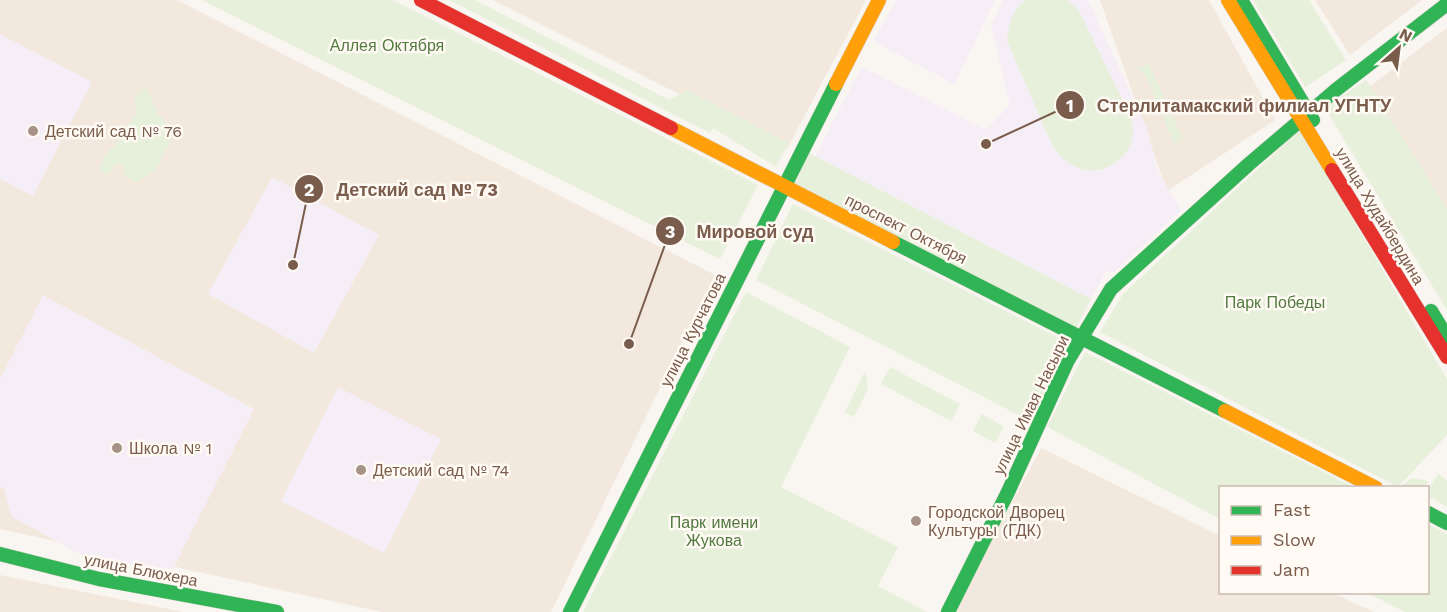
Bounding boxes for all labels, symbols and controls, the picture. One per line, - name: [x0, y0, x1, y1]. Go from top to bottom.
- north arrow: [1369, 18, 1429, 78]
- text: N: [1396, 24, 1416, 46]
- park label: Аллея Октября: [330, 36, 444, 55]
- callout: Стерлитамакский филиал УГНТУ: [1055, 87, 1403, 123]
- text: 1: [1066, 95, 1074, 116]
- text: Стерлитамакский филиал УГНТУ: [1097, 95, 1392, 116]
- place label: Детский сад № 76: [45, 122, 182, 141]
- marker: Детский сад № 76: [26, 124, 40, 138]
- street label: улица Худайбердина: [1331, 144, 1429, 288]
- callout: Детский сад № 73: [294, 171, 510, 207]
- text: 2: [304, 179, 314, 200]
- text: Детский сад № 73: [336, 179, 498, 200]
- street label: проспект Октября: [842, 190, 970, 268]
- callout: Мировой суд: [655, 213, 826, 249]
- text: 3: [665, 221, 675, 242]
- text: Мировой суд: [696, 221, 814, 242]
- street label: улица Курчатова: [656, 270, 730, 390]
- park label: Парк Победы: [1225, 293, 1325, 312]
- street label: улица Имая Насыри: [989, 332, 1073, 478]
- place label: Школа № 1: [129, 439, 212, 458]
- marker: Школа № 1: [110, 441, 124, 455]
- place label: Детский сад № 74: [373, 461, 510, 480]
- marker: Детский сад № 74: [354, 463, 368, 477]
- legend: [1219, 486, 1429, 594]
- text: Fast: [1273, 499, 1311, 520]
- place label: Городской Дворец Культуры (ГДК): [928, 503, 1065, 540]
- park label: Парк имени Жукова: [670, 513, 758, 550]
- marker: Городской Дворец Культуры (ГДК): [909, 514, 923, 528]
- text: Slow: [1273, 529, 1316, 550]
- street label: улица Блюхера: [83, 550, 200, 590]
- text: Jam: [1273, 559, 1310, 580]

